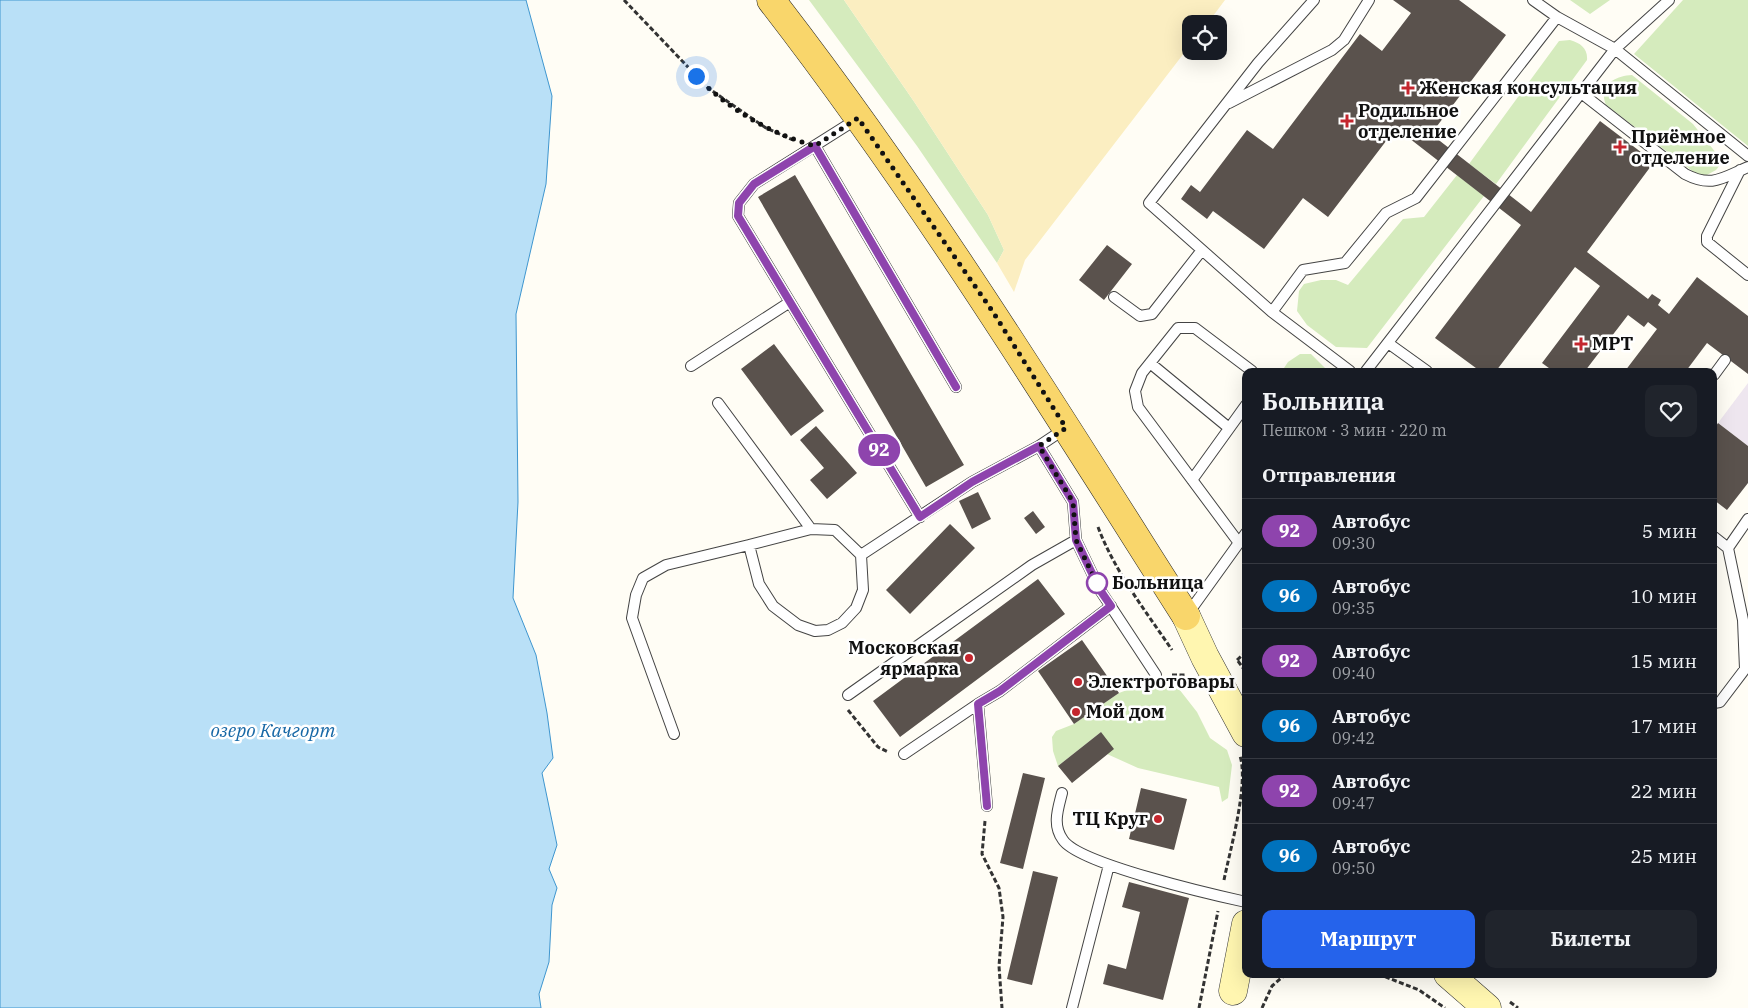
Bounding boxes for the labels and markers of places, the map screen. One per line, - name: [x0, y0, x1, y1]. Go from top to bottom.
- place label: Женская консультация: [1419, 76, 1637, 99]
- marker: Женская консультация: [1401, 81, 1415, 95]
- place label: Родильное отделение: [1358, 99, 1459, 143]
- marker: Родильное отделение: [1340, 114, 1354, 128]
- place label: Приёмное отделение: [1631, 125, 1730, 169]
- marker: Приёмное отделение: [1613, 140, 1627, 154]
- place label: МРТ: [1592, 332, 1634, 355]
- marker: МРТ: [1574, 337, 1588, 351]
- place label: Больница: [1112, 571, 1204, 594]
- marker: Больница: [1086, 572, 1108, 594]
- place label: Московская ярмарка: [848, 636, 959, 680]
- marker: Московская ярмарка: [963, 652, 975, 664]
- place label: Электротовары: [1088, 670, 1235, 693]
- marker: Электротовары: [1072, 676, 1084, 688]
- place label: Мой дом: [1086, 700, 1164, 723]
- marker: Мой дом: [1070, 706, 1082, 718]
- place label: ТЦ Круг: [1073, 807, 1148, 830]
- marker: ТЦ Круг: [1152, 813, 1164, 825]

